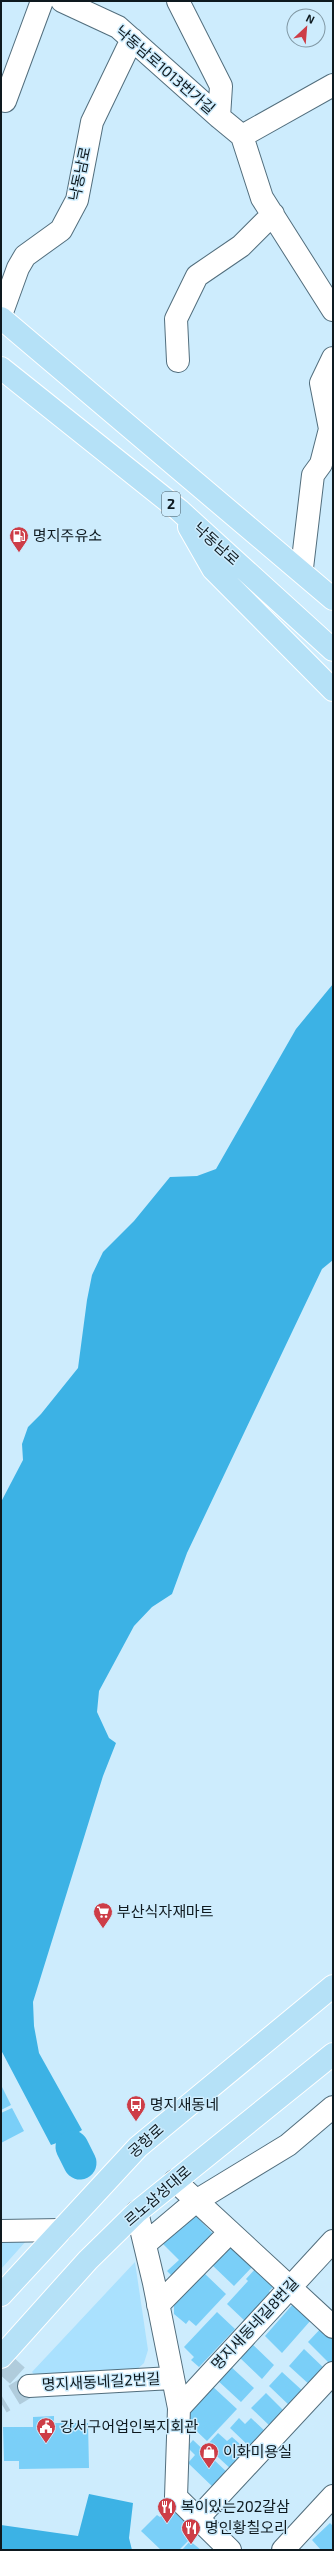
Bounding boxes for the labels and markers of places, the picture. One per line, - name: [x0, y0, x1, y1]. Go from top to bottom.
- fuel station icon: 명지주유소: [8, 525, 30, 553]
- place label: 명지주유소: [33, 526, 102, 544]
- supermarket icon: 부산식자재마트: [92, 1901, 114, 1929]
- place label: 부산식자재마트: [117, 1902, 214, 1920]
- bus stop icon: 명지새동네: [125, 2094, 147, 2122]
- place label: 명지새동네: [150, 2095, 219, 2113]
- public building icon: 강서구어업인복지회관: [35, 2416, 57, 2444]
- place label: 강서구어업인복지회관: [60, 2417, 198, 2435]
- shop icon: 이화미용실: [198, 2441, 220, 2469]
- place label: 이화미용실: [223, 2442, 292, 2460]
- restaurant icon: 복이있는202갈삼: [156, 2496, 178, 2524]
- place label: 복이있는202갈삼: [181, 2497, 290, 2515]
- restaurant icon: 명인황칠오리: [180, 2517, 202, 2545]
- place label: 명인황칠오리: [205, 2518, 288, 2536]

